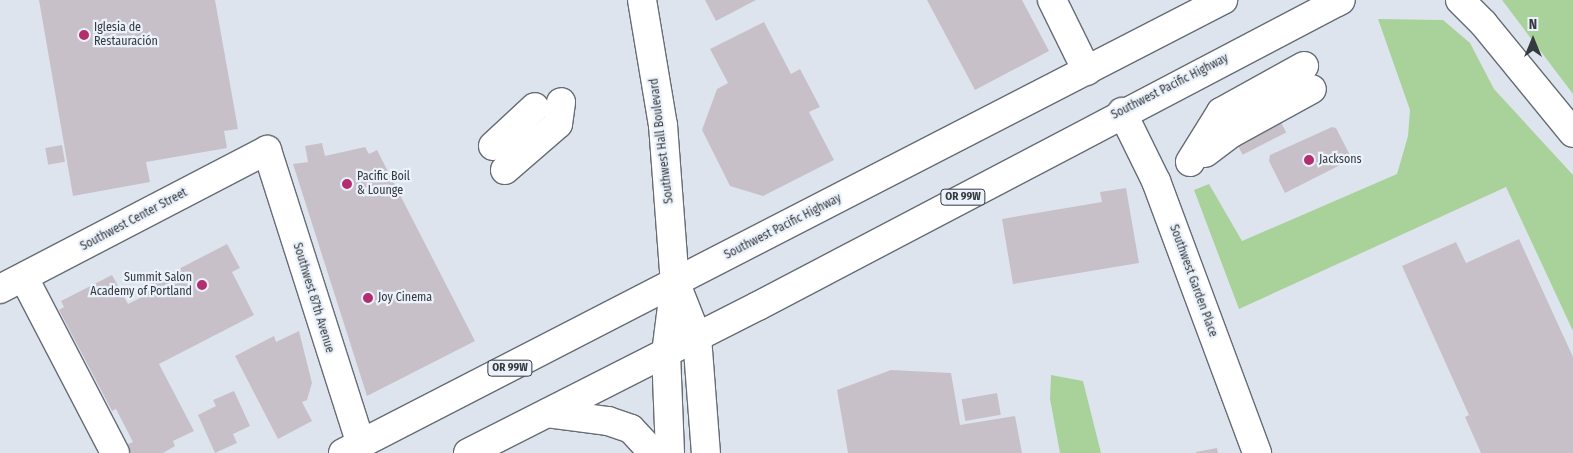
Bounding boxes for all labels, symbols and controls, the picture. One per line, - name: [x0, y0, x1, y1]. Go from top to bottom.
- north arrow: [1508, 15, 1558, 65]
- text: N: [1529, 16, 1537, 33]
- place label: Iglesia de Restauración: [94, 21, 158, 49]
- marker: Iglesia de Restauración: [78, 29, 90, 41]
- street label: Southwest Pacific Highway: [1109, 51, 1231, 123]
- street label: Southwest Hall Boulevard: [647, 78, 677, 204]
- place label: Jacksons: [1319, 153, 1362, 167]
- marker: Jacksons: [1303, 154, 1315, 166]
- place label: Pacific Boil & Lounge: [357, 170, 410, 198]
- marker: Pacific Boil & Lounge: [341, 178, 353, 190]
- street label: Southwest Center Street: [78, 186, 190, 254]
- road number: OR 99W: [939, 188, 987, 206]
- street label: Southwest Pacific Highway: [722, 191, 844, 263]
- street label: Southwest Garden Place: [1166, 223, 1220, 339]
- street label: Southwest 87th Avenue: [289, 241, 337, 355]
- place label: Summit Salon Academy of Portland: [90, 271, 192, 299]
- marker: Summit Salon Academy of Portland: [196, 279, 208, 291]
- place label: Joy Cinema: [378, 291, 432, 305]
- marker: Joy Cinema: [362, 292, 374, 304]
- road number: OR 99W: [486, 359, 534, 376]

